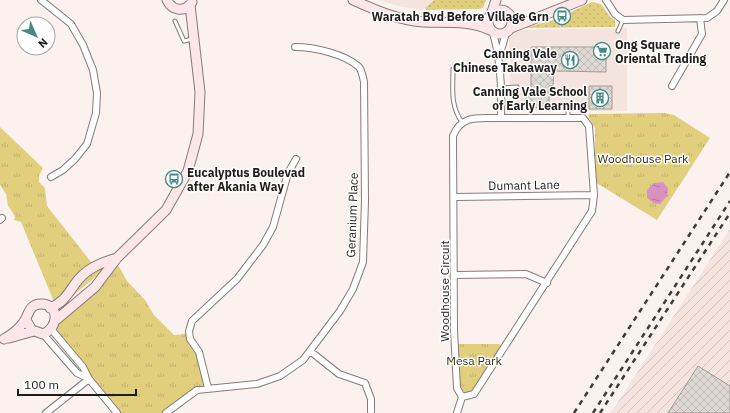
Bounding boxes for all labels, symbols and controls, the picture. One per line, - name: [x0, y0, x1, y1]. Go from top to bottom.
- bus stop icon: Waratah Bvd Before Village Grn: [552, 6, 572, 26]
- place label: Waratah Bvd Before Village Grn: [371, 9, 549, 24]
- north arrow: [16, 16, 56, 56]
- text: N: [35, 35, 51, 51]
- place label: Ong Square Oriental Trading: [615, 37, 706, 66]
- supermarket icon: Ong Square Oriental Trading: [592, 41, 612, 61]
- place label: Canning Vale Chinese Takeaway: [453, 46, 558, 75]
- restaurant icon: Canning Vale Chinese Takeaway: [560, 50, 580, 70]
- place label: Canning Vale School of Early Learning: [473, 84, 587, 113]
- building icon: Canning Vale School of Early Learning: [590, 88, 610, 108]
- park label: Woodhouse Park: [598, 151, 689, 166]
- place label: Eucalyptus Boulevad after Akania Way: [187, 165, 305, 194]
- bus stop icon: Eucalyptus Boulevad after Akania Way: [164, 169, 184, 189]
- street label: Geranium Place: [343, 172, 361, 258]
- street label: Dumant Lane: [488, 177, 560, 193]
- street label: Woodhouse Circuit: [437, 240, 452, 342]
- park label: Mesa Park: [446, 353, 503, 368]
- scale bar: [18, 371, 136, 397]
- text: 100 m: [24, 377, 59, 392]

